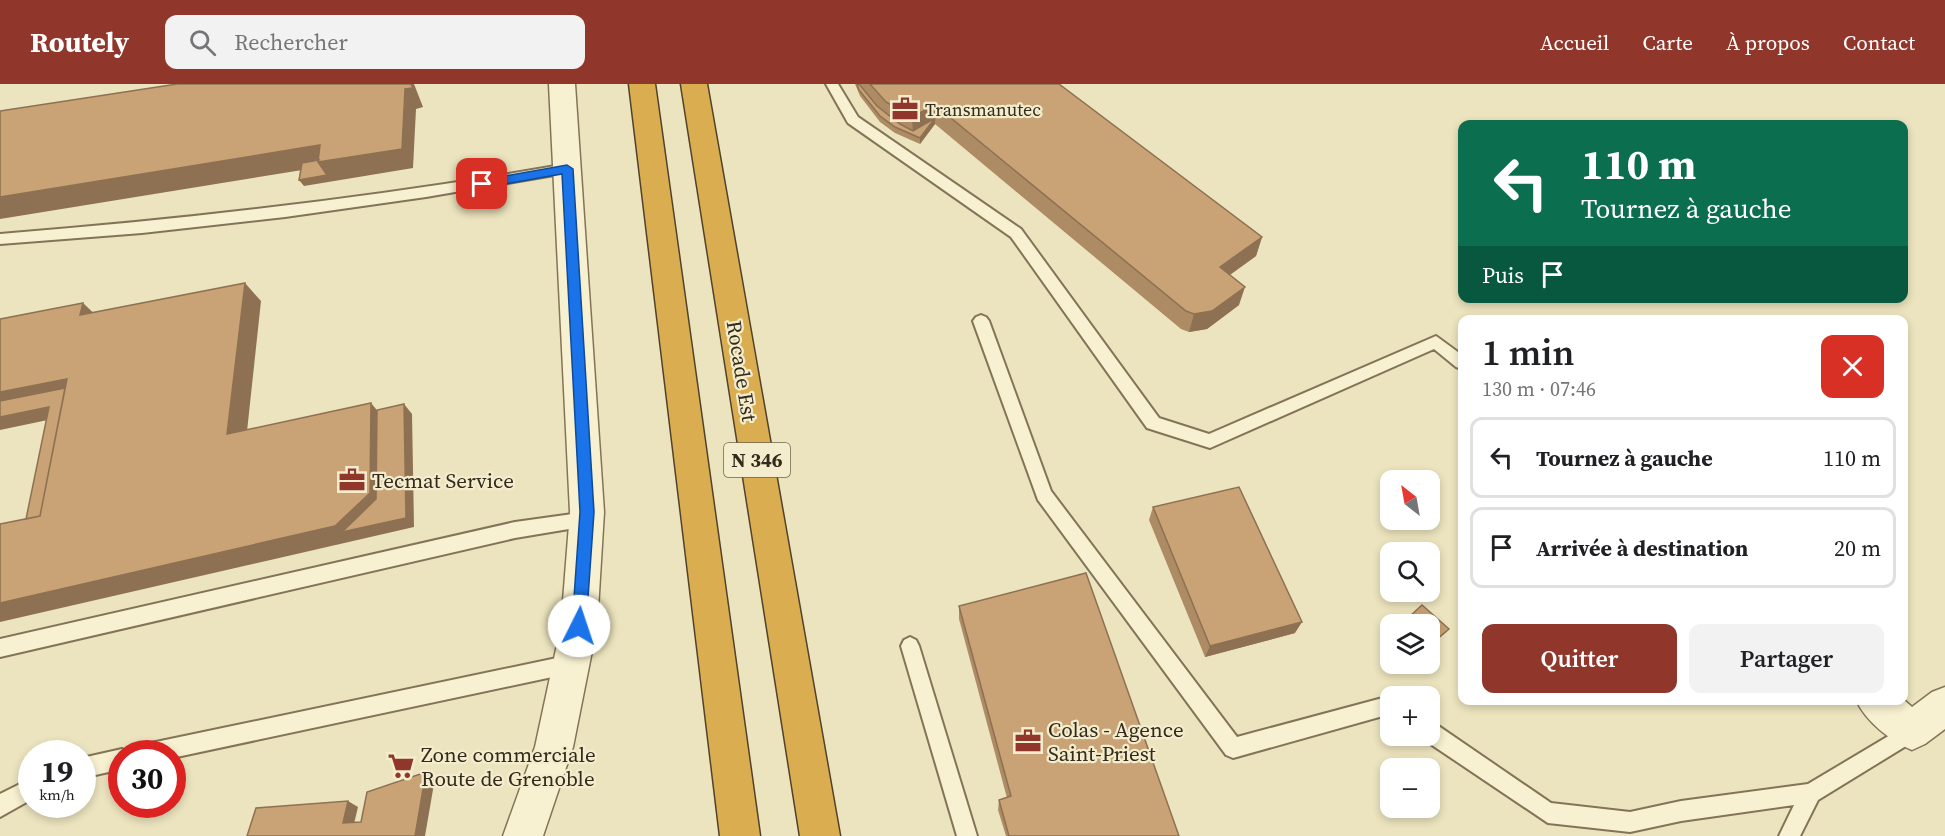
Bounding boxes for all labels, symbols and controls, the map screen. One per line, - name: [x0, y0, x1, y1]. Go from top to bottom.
- search box: [165, 15, 585, 69]
- text: Routely: [30, 23, 129, 61]
- icon: search: [186, 26, 219, 59]
- text: Rechercher: [234, 27, 348, 57]
- text: Accueil: [1540, 28, 1609, 57]
- text: Carte: [1642, 28, 1693, 57]
- text: À propos: [1726, 28, 1810, 57]
- text: Contact: [1843, 28, 1915, 57]
- office icon: Transmanutec: [890, 94, 920, 124]
- place label: Transmanutec: [925, 97, 1041, 122]
- text: 110 m: [1581, 135, 1696, 193]
- icon: left: [1482, 144, 1560, 222]
- pin: [456, 158, 507, 209]
- icon: arrive: [465, 167, 498, 200]
- text: Tournez à gauche: [1581, 190, 1791, 227]
- icon: arrive: [1536, 258, 1569, 291]
- text: Puis: [1482, 260, 1524, 290]
- street label: Rocade Est: [720, 318, 764, 424]
- text: 1 min: [1482, 328, 1574, 377]
- button: close: [1821, 335, 1884, 398]
- text: 130 m · 07:46: [1482, 375, 1596, 403]
- icon: left: [1485, 441, 1518, 474]
- road number: N 346: [724, 443, 790, 477]
- text: Tournez à gauche: [1536, 443, 1713, 473]
- text: 110 m: [1823, 443, 1881, 473]
- office icon: Tecmat Service: [337, 465, 367, 495]
- place label: Tecmat Service: [372, 466, 514, 495]
- north arrow: [1380, 470, 1440, 530]
- map controls: [1380, 470, 1440, 818]
- icon: arrive: [1485, 531, 1518, 564]
- text: Arrivée à destination: [1536, 533, 1748, 563]
- text: 20 m: [1834, 533, 1881, 563]
- button: search: [1380, 542, 1440, 602]
- position arrow: [547, 594, 611, 658]
- button: layers: [1380, 614, 1440, 674]
- button: Quitter: [1482, 624, 1677, 693]
- button: Partager: [1689, 624, 1884, 693]
- button: +: [1380, 686, 1440, 746]
- place label: Colas - Agence Saint-Priest: [1048, 715, 1184, 768]
- office icon: Colas - Agence Saint-Priest: [1013, 726, 1043, 756]
- speed limit sign: 30: [108, 740, 186, 818]
- place label: Zone commerciale Route de Grenoble: [421, 740, 596, 793]
- text: 19: [41, 751, 73, 792]
- supermarket icon: Zone commerciale Route de Grenoble: [386, 751, 416, 781]
- button: −: [1380, 758, 1440, 818]
- text: km/h: [39, 784, 75, 805]

